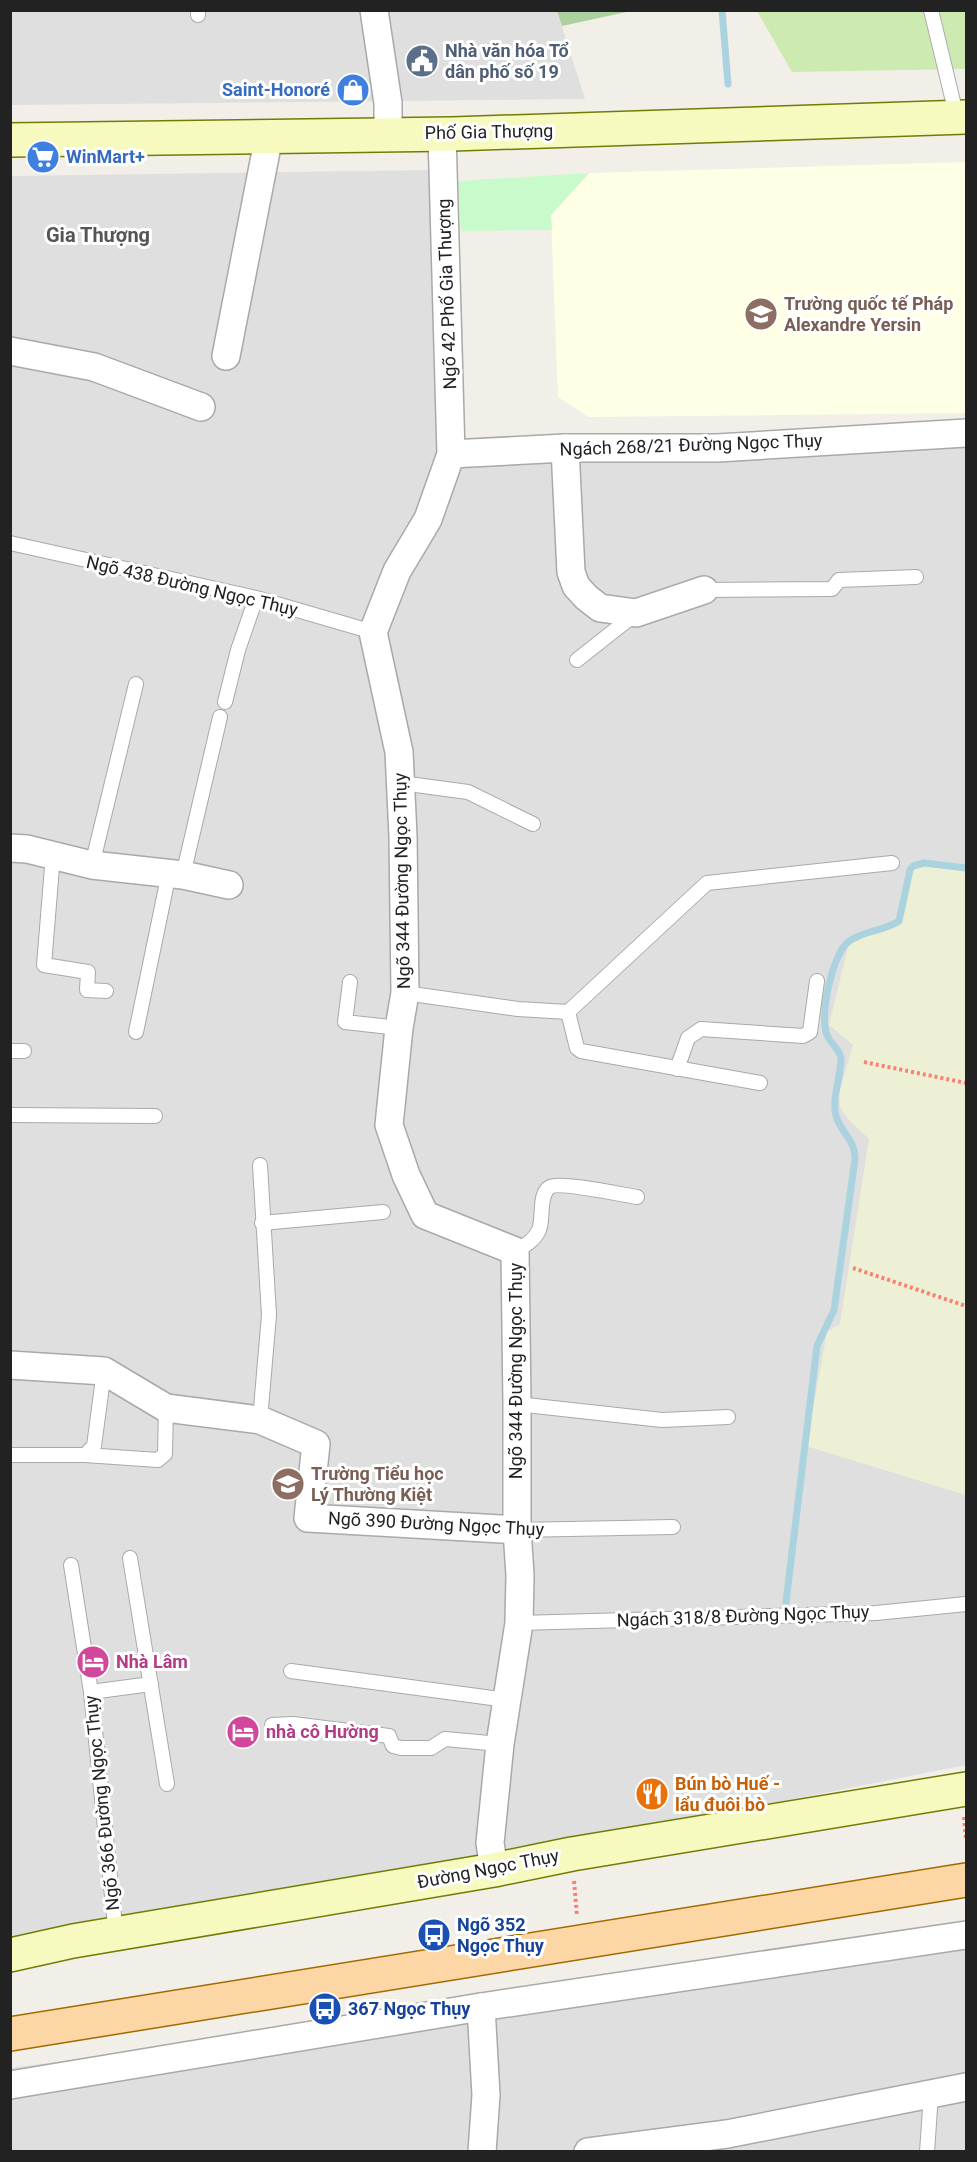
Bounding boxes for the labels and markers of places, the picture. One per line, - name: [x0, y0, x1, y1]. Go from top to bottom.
- place label: Nhà văn hóa Tổ dân phố số 19: [445, 40, 569, 82]
- public building icon: Nhà văn hóa Tổ dân phố số 19: [404, 43, 440, 79]
- shop icon: Saint-Honoré: [335, 72, 371, 108]
- place label: Saint-Honoré: [222, 79, 330, 100]
- supermarket icon: WinMart+: [25, 139, 61, 175]
- place label: WinMart+: [66, 146, 145, 167]
- place label: Trường quốc tế Pháp Alexandre Yersin: [784, 293, 953, 335]
- school or university icon: Trường quốc tế Pháp Alexandre Yersin: [743, 296, 779, 332]
- place label: Trường Tiểu học Lý Thường Kiệt: [311, 1463, 444, 1505]
- school or university icon: Trường Tiểu học Lý Thường Kiệt: [270, 1466, 306, 1502]
- hotel icon: Nhà Lâm: [75, 1644, 111, 1680]
- place label: Nhà Lâm: [116, 1651, 188, 1672]
- hotel icon: nhà cô Hường: [225, 1714, 261, 1750]
- place label: nhà cô Hường: [266, 1721, 379, 1742]
- place label: Bún bò Huế - lẩu đuôi bò: [675, 1773, 780, 1815]
- restaurant icon: Bún bò Huế - lẩu đuôi bò: [634, 1776, 670, 1812]
- place label: Ngõ 352 Ngọc Thụy: [457, 1914, 545, 1956]
- bus stop icon: Ngõ 352 Ngọc Thụy: [416, 1917, 452, 1953]
- bus stop icon: 367 Ngọc Thụy: [307, 1991, 343, 2027]
- place label: 367 Ngọc Thụy: [348, 1998, 471, 2019]

